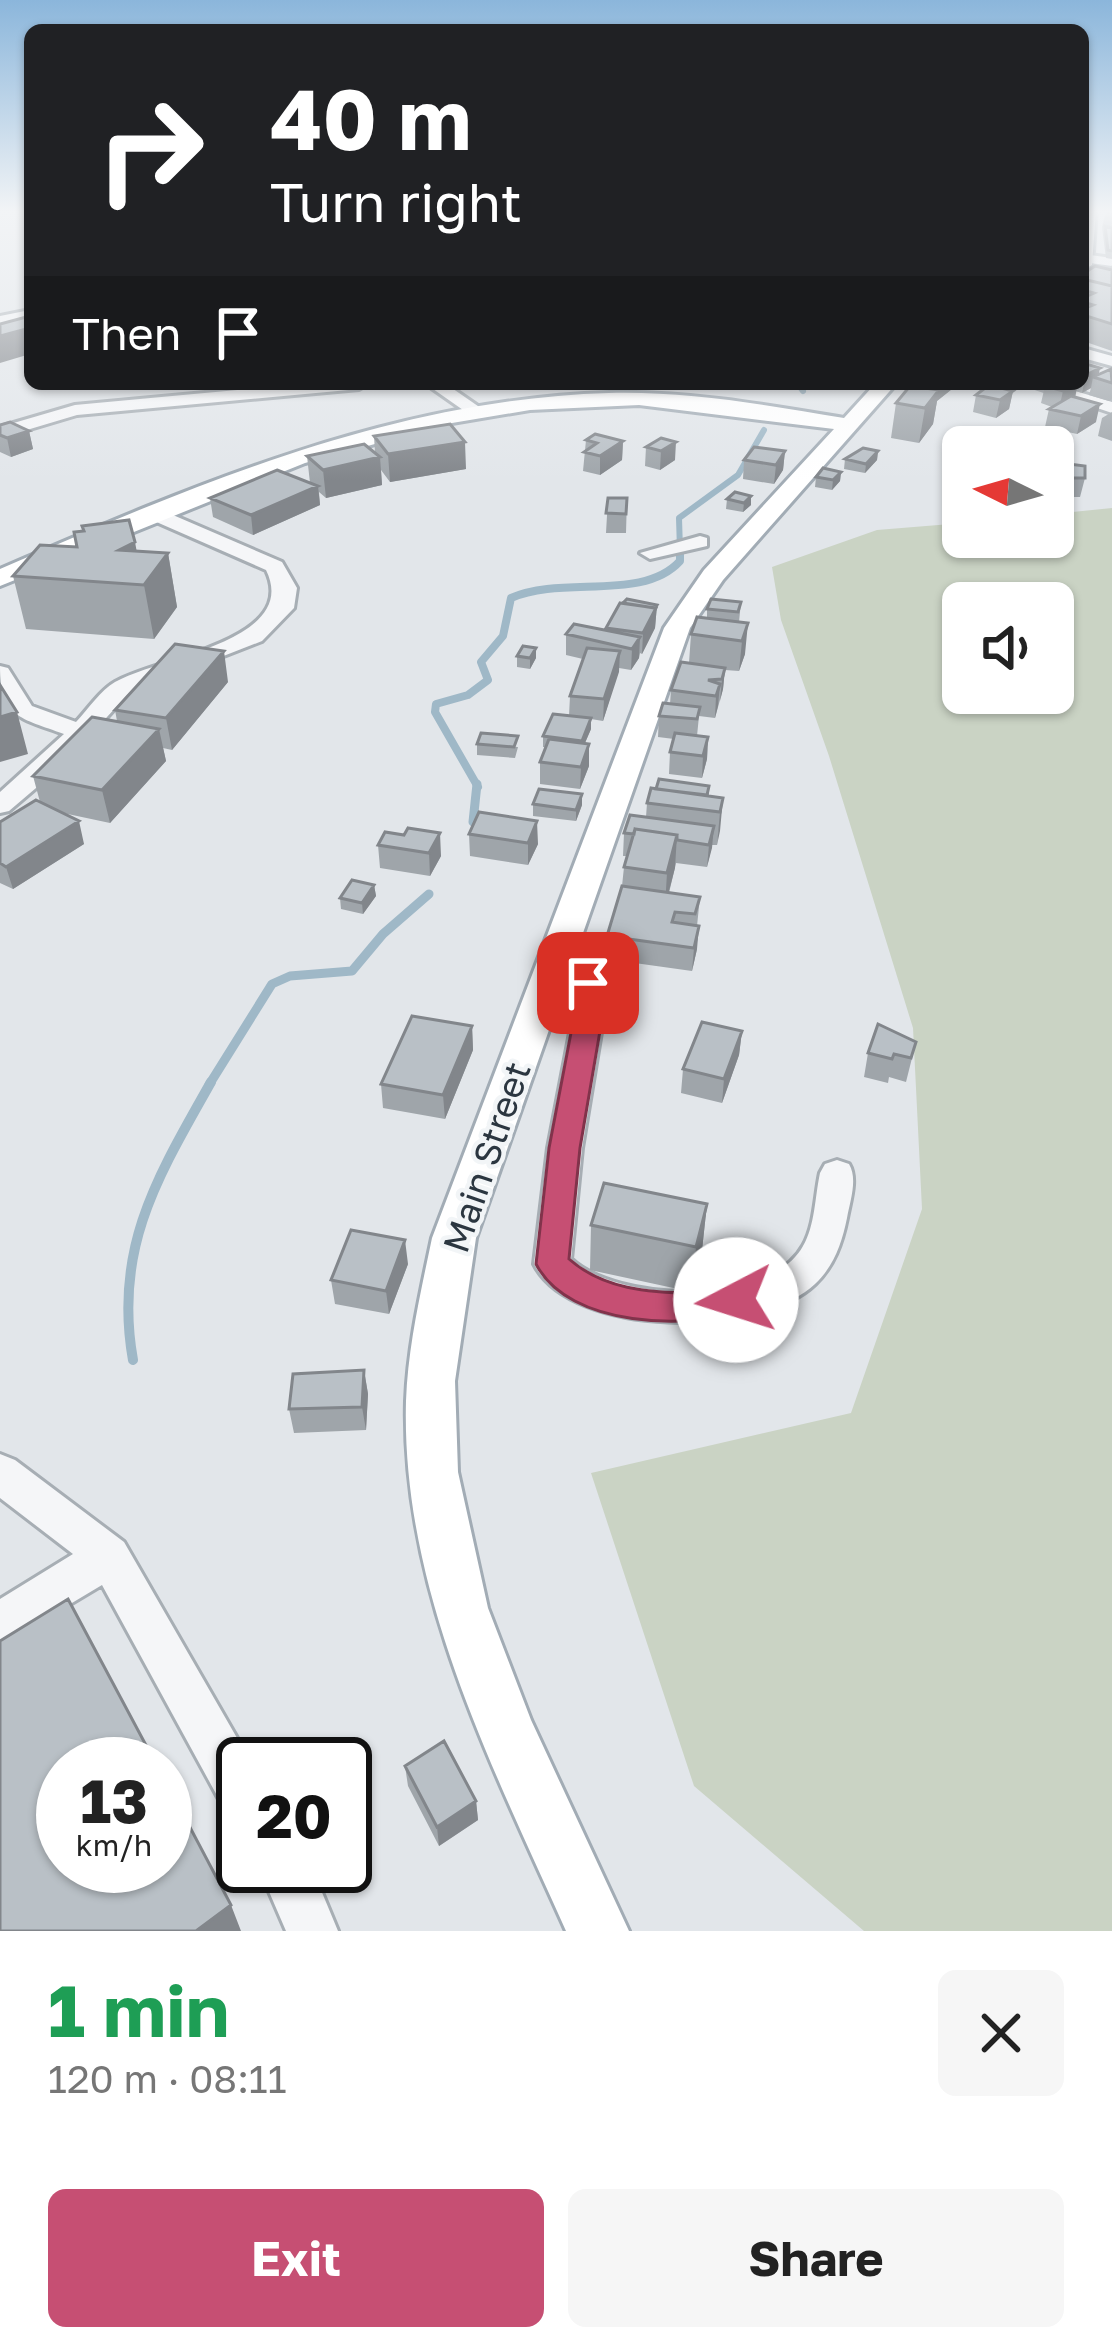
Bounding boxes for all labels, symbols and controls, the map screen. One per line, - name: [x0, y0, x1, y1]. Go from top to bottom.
- text: 40 m: [270, 68, 472, 168]
- icon: right: [72, 72, 228, 228]
- text: Turn right: [270, 169, 522, 234]
- icon: arrive: [205, 300, 271, 366]
- text: Then: [72, 306, 181, 360]
- north arrow: [942, 426, 1074, 558]
- map controls: [942, 426, 1074, 714]
- button: sound: [942, 582, 1074, 714]
- pin: [537, 932, 639, 1034]
- icon: arrive: [555, 950, 621, 1016]
- street label: Main Street: [433, 1056, 539, 1258]
- position arrow: [673, 1237, 799, 1363]
- speed limit sign: 20: [216, 1737, 372, 1893]
- text: 13: [80, 1764, 148, 1836]
- text: km/h: [76, 1827, 152, 1863]
- text: 1 min: [48, 1966, 229, 2053]
- button: close: [938, 1970, 1064, 2096]
- text: 120 m · 08:11: [48, 2055, 287, 2102]
- button: Exit: [48, 2189, 544, 2327]
- button: Share: [568, 2189, 1064, 2327]

